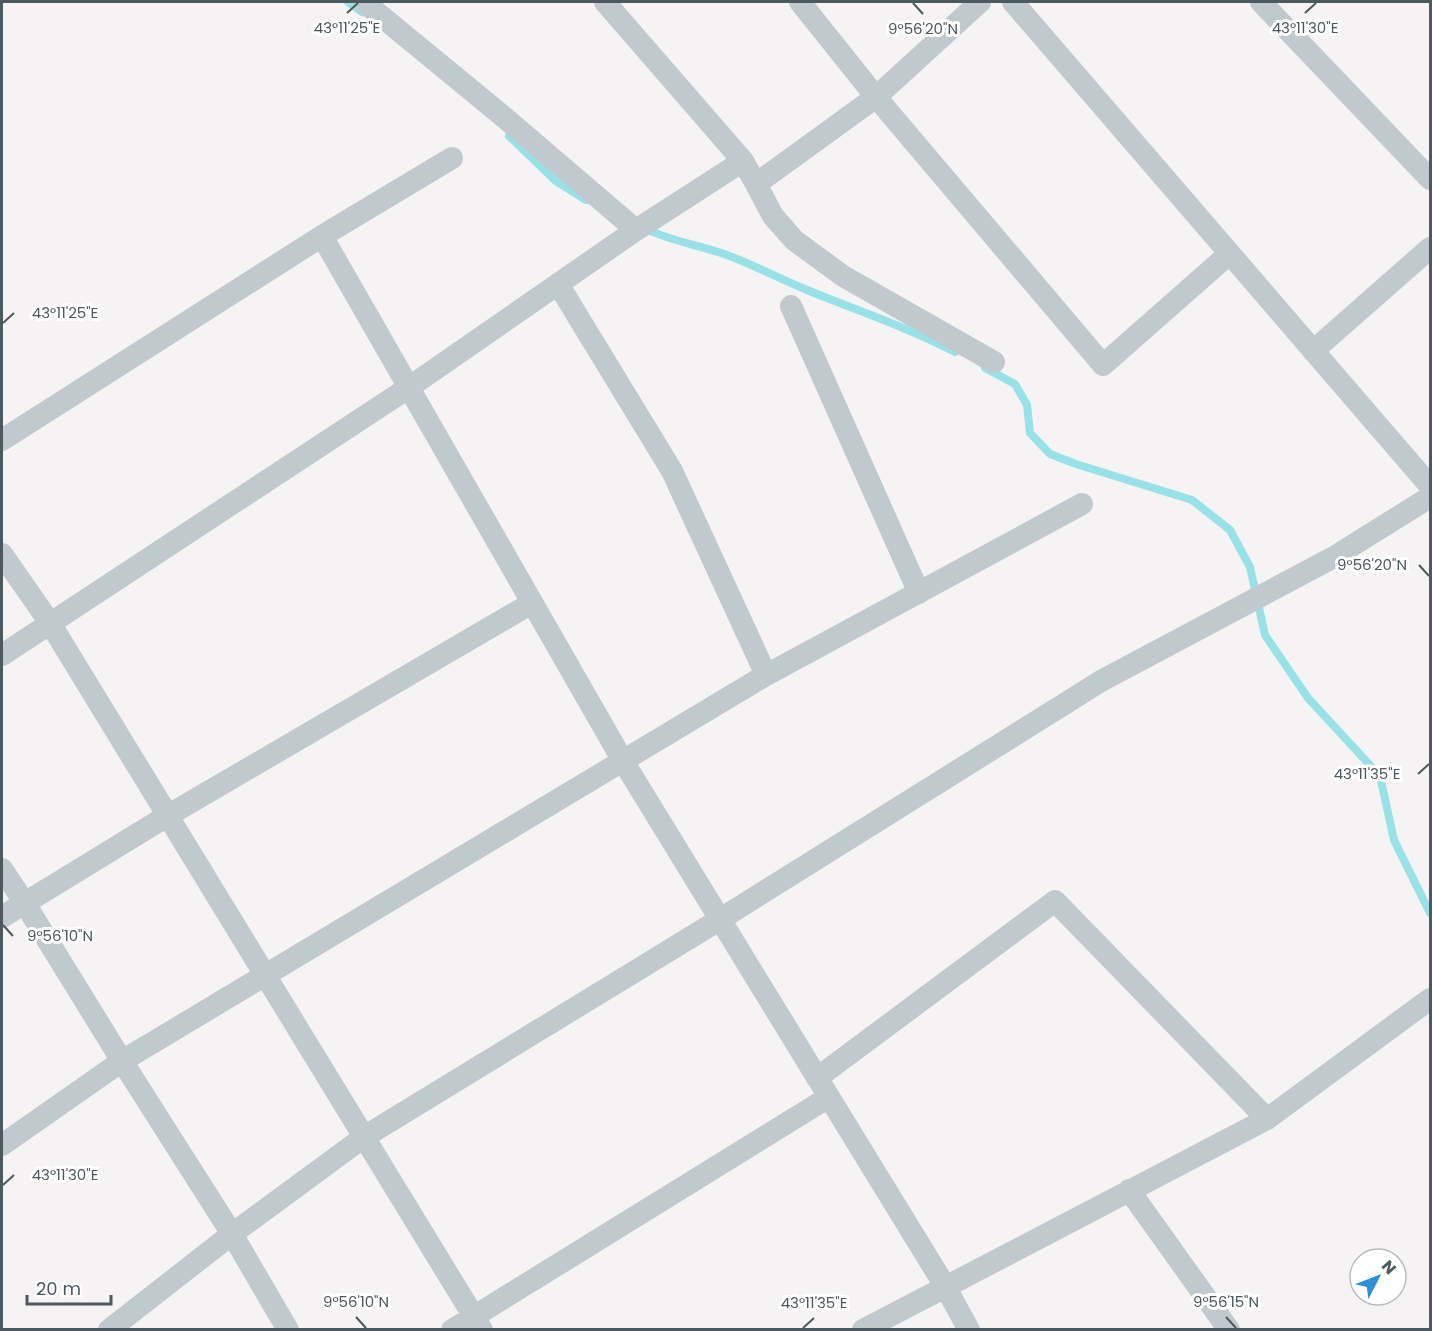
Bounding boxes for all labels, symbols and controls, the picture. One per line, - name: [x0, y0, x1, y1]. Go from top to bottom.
- text: 43°11'25"E: [314, 17, 380, 38]
- text: 43°11'30"E: [1272, 17, 1338, 38]
- text: 9°56'20"N: [888, 18, 958, 39]
- text: 43°11'25"E: [32, 302, 98, 323]
- text: 9°56'20"N: [1337, 554, 1407, 575]
- text: 43°11'35"E: [1334, 763, 1400, 784]
- text: 9°56'10"N: [27, 925, 93, 946]
- text: 43°11'30"E: [32, 1164, 98, 1185]
- north arrow: [1348, 1247, 1408, 1307]
- text: N: [1376, 1255, 1401, 1279]
- scale bar: [27, 1268, 111, 1306]
- text: 20 m: [36, 1276, 81, 1301]
- text: 9°56'10"N: [323, 1291, 389, 1312]
- text: 9°56'15"N: [1193, 1291, 1259, 1312]
- text: 43°11'35"E: [781, 1292, 847, 1313]

